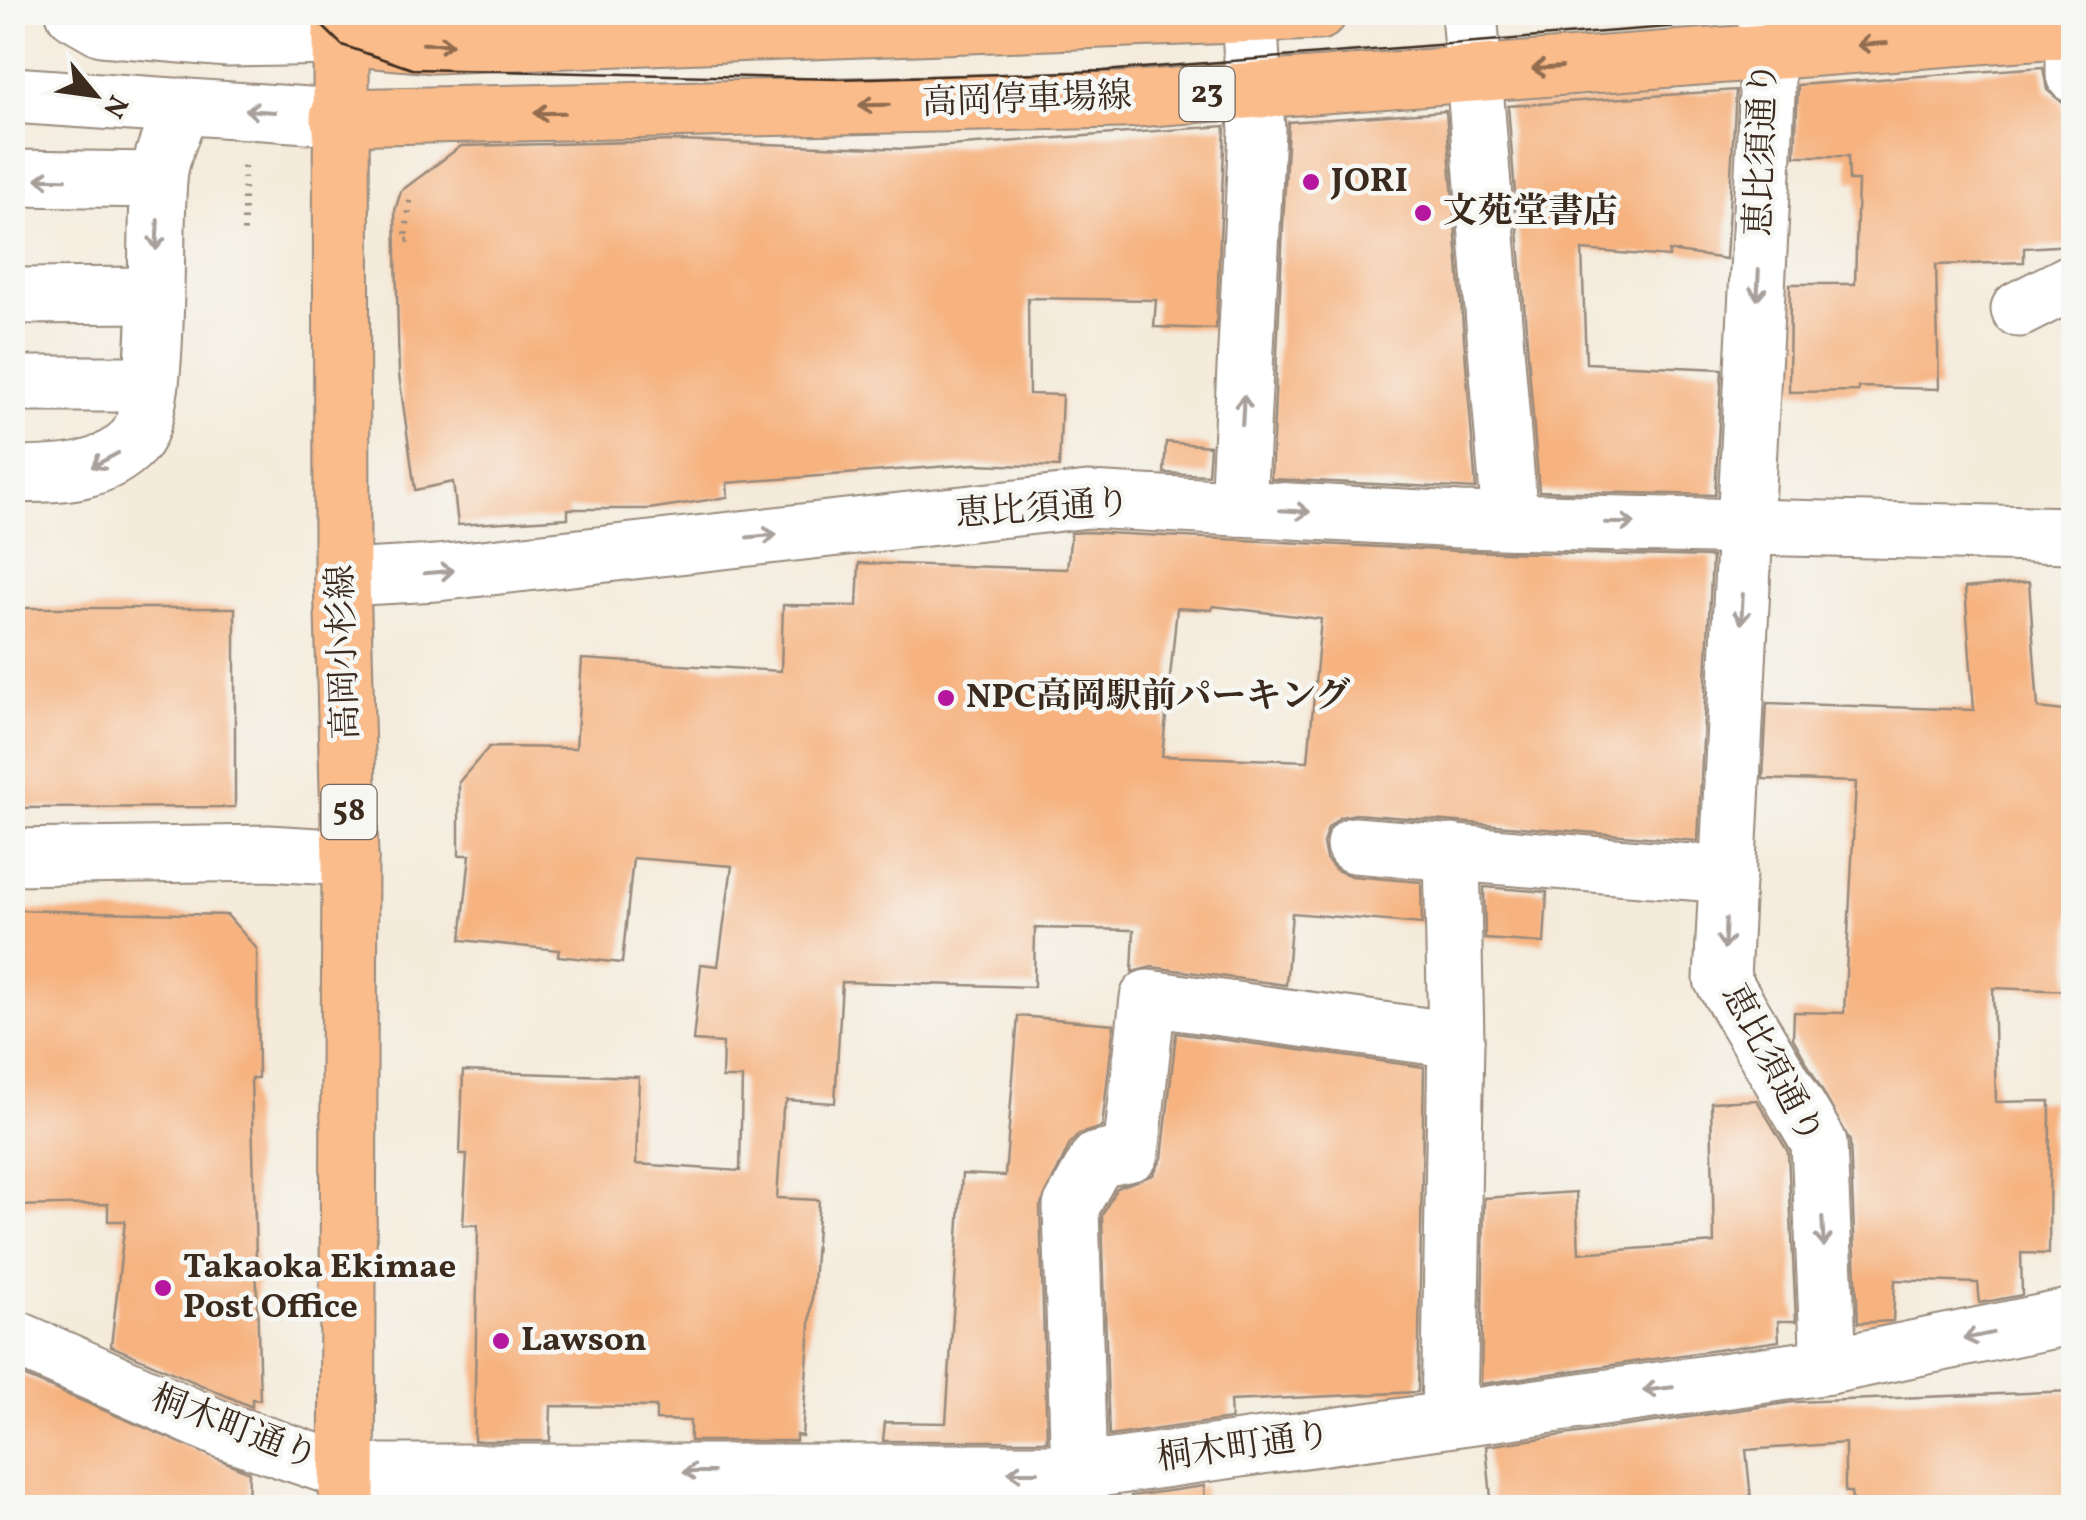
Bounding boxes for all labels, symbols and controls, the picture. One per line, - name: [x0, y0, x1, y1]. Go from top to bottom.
- one-way arrow: [422, 34, 454, 54]
- one-way arrow: [1856, 35, 1888, 54]
- north arrow: [45, 45, 145, 145]
- one-way arrow: [1532, 59, 1564, 78]
- street label: 恵比須通り: [1736, 61, 1790, 237]
- road number: 23: [1180, 67, 1234, 121]
- street label: 高岡停車場線: [921, 73, 1133, 129]
- text: N: [93, 88, 137, 124]
- one-way arrow: [858, 96, 890, 115]
- one-way arrow: [244, 101, 276, 120]
- one-way arrow: [533, 103, 565, 122]
- place label: JORI: [1330, 158, 1408, 206]
- one-way arrow: [35, 169, 67, 188]
- marker: JORI: [1300, 171, 1322, 193]
- place label: 文苑堂書店: [1443, 189, 1618, 237]
- marker: 文苑堂書店: [1412, 202, 1434, 224]
- one-way arrow: [147, 218, 166, 250]
- one-way arrow: [1748, 268, 1767, 300]
- one-way arrow: [1234, 395, 1253, 427]
- one-way arrow: [91, 451, 120, 470]
- street label: 恵比須通り: [954, 480, 1132, 540]
- one-way arrow: [1279, 502, 1311, 521]
- one-way arrow: [1602, 514, 1635, 532]
- one-way arrow: [746, 527, 778, 546]
- one-way arrow: [423, 563, 455, 582]
- street label: 高岡小杉線: [318, 564, 372, 740]
- one-way arrow: [1732, 593, 1751, 625]
- place label: NPC高岡駅前パーキング: [966, 674, 1350, 722]
- marker: NPC高岡駅前パーキング: [935, 687, 957, 709]
- road number: 58: [322, 785, 376, 839]
- one-way arrow: [1715, 917, 1734, 949]
- street label: 恵比須通り: [1709, 976, 1833, 1154]
- one-way arrow: [1814, 1216, 1833, 1248]
- place label: Takaoka Ekimae Post Office: [183, 1244, 456, 1332]
- marker: Takaoka Ekimae Post Office: [152, 1277, 174, 1299]
- place label: Lawson: [521, 1317, 647, 1365]
- one-way arrow: [1963, 1327, 1995, 1346]
- marker: Lawson: [490, 1330, 512, 1352]
- street label: 桐木町通り: [144, 1375, 324, 1483]
- one-way arrow: [1642, 1380, 1674, 1398]
- street label: 桐木町通り: [1154, 1412, 1334, 1484]
- one-way arrow: [683, 1462, 716, 1482]
- one-way arrow: [1008, 1462, 1040, 1482]

